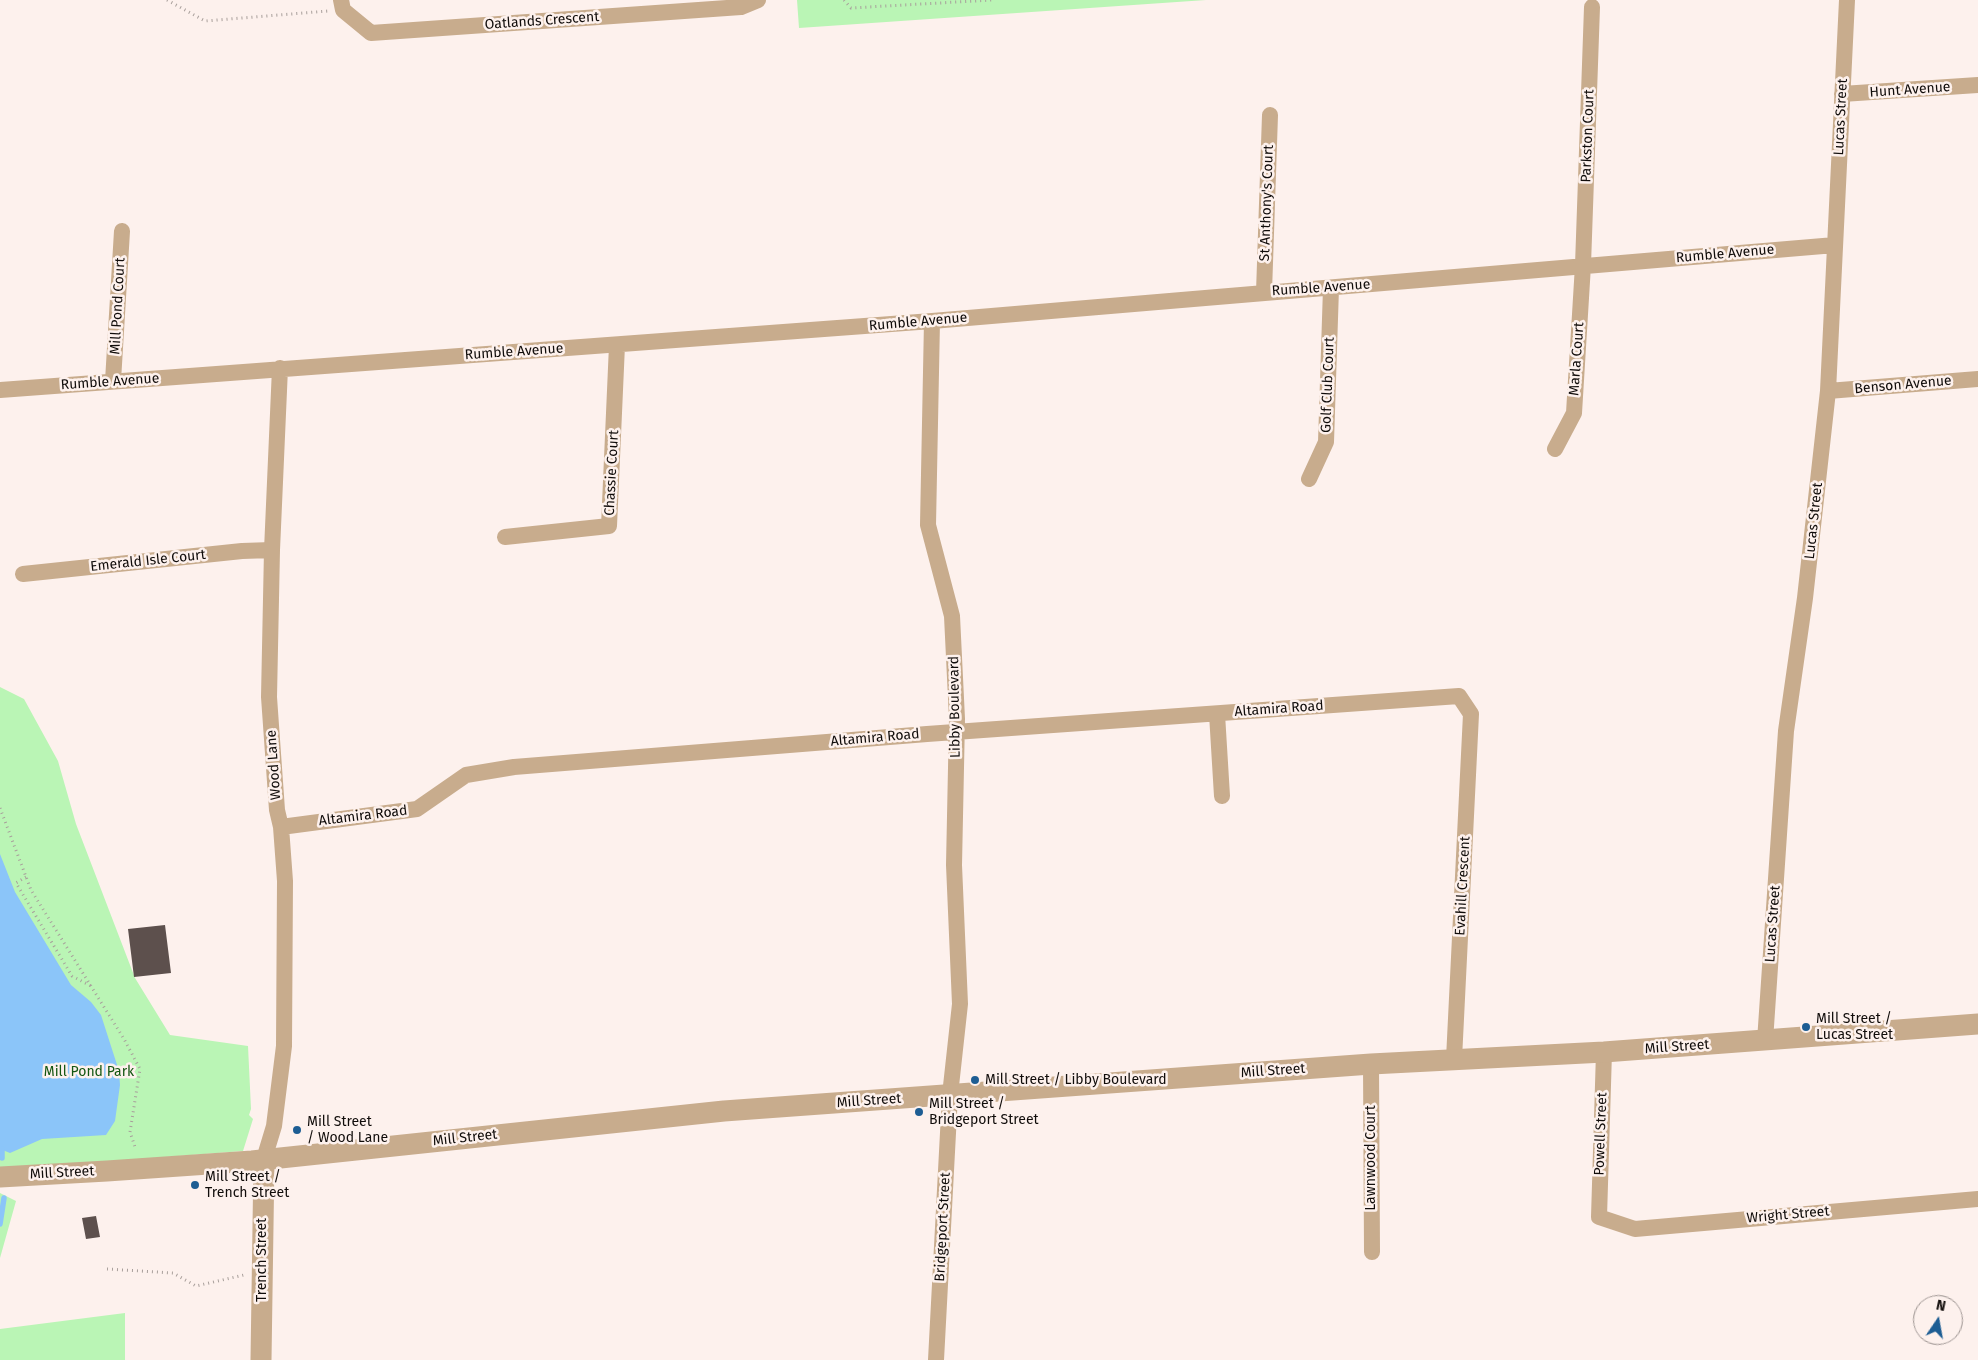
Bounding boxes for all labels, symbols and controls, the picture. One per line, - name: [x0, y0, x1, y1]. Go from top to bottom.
- street label: Oatlands Crescent: [484, 9, 600, 33]
- street label: Lucas Street: [1831, 78, 1851, 156]
- street label: Hunt Avenue: [1869, 79, 1951, 101]
- street label: Parkston Court: [1578, 89, 1598, 183]
- street label: St Anthony's Court: [1257, 144, 1277, 262]
- street label: Rumble Avenue: [1675, 241, 1775, 267]
- street label: Mill Pond Court: [107, 257, 129, 355]
- street label: Rumble Avenue: [1271, 276, 1371, 300]
- street label: Rumble Avenue: [868, 309, 968, 335]
- street label: Marla Court: [1566, 322, 1588, 396]
- street label: Golf Club Court: [1318, 337, 1338, 433]
- street label: Rumble Avenue: [464, 340, 564, 364]
- street label: Rumble Avenue: [60, 370, 160, 394]
- street label: Benson Avenue: [1854, 372, 1952, 398]
- street label: Chassie Court: [601, 430, 623, 516]
- street label: Lucas Street: [1802, 482, 1826, 560]
- street label: Emerald Isle Court: [90, 547, 206, 575]
- street label: Libby Boulevard: [946, 656, 964, 758]
- street label: Altamira Road: [1234, 698, 1324, 720]
- street label: Altamira Road: [830, 726, 920, 750]
- street label: Wood Lane: [263, 729, 285, 801]
- street label: Altamira Road: [318, 802, 408, 830]
- street label: Evahill Crescent: [1452, 836, 1474, 936]
- street label: Lucas Street: [1762, 885, 1784, 963]
- place label: Mill Street / Lucas Street: [1816, 1011, 1893, 1044]
- marker: Mill Street / Lucas Street: [1800, 1021, 1812, 1033]
- street label: Mill Street: [1644, 1036, 1710, 1058]
- street label: Mill Street: [1240, 1060, 1306, 1082]
- park label: Mill Pond Park: [44, 1064, 134, 1080]
- place label: Mill Street / Libby Boulevard: [985, 1072, 1167, 1088]
- marker: Mill Street / Libby Boulevard: [969, 1074, 981, 1086]
- street label: Mill Street: [836, 1090, 902, 1112]
- street label: Powell Street: [1591, 1092, 1611, 1176]
- place label: Mill Street / Bridgeport Street: [929, 1096, 1039, 1128]
- street label: Lawnwood Court: [1363, 1105, 1379, 1211]
- marker: Mill Street / Bridgeport Street: [913, 1106, 925, 1118]
- place label: Mill Street / Wood Lane: [307, 1114, 388, 1146]
- marker: Mill Street / Wood Lane: [291, 1124, 303, 1136]
- street label: Mill Street: [432, 1126, 498, 1150]
- street label: Mill Street: [29, 1163, 95, 1183]
- place label: Mill Street / Trench Street: [205, 1169, 289, 1202]
- street label: Bridgeport Street: [932, 1172, 954, 1282]
- marker: Mill Street / Trench Street: [189, 1179, 201, 1191]
- street label: Wright Street: [1746, 1203, 1830, 1227]
- street label: Trench Street: [254, 1218, 270, 1302]
- north arrow: [1913, 1295, 1963, 1345]
- text: N: [1935, 1297, 1947, 1315]

